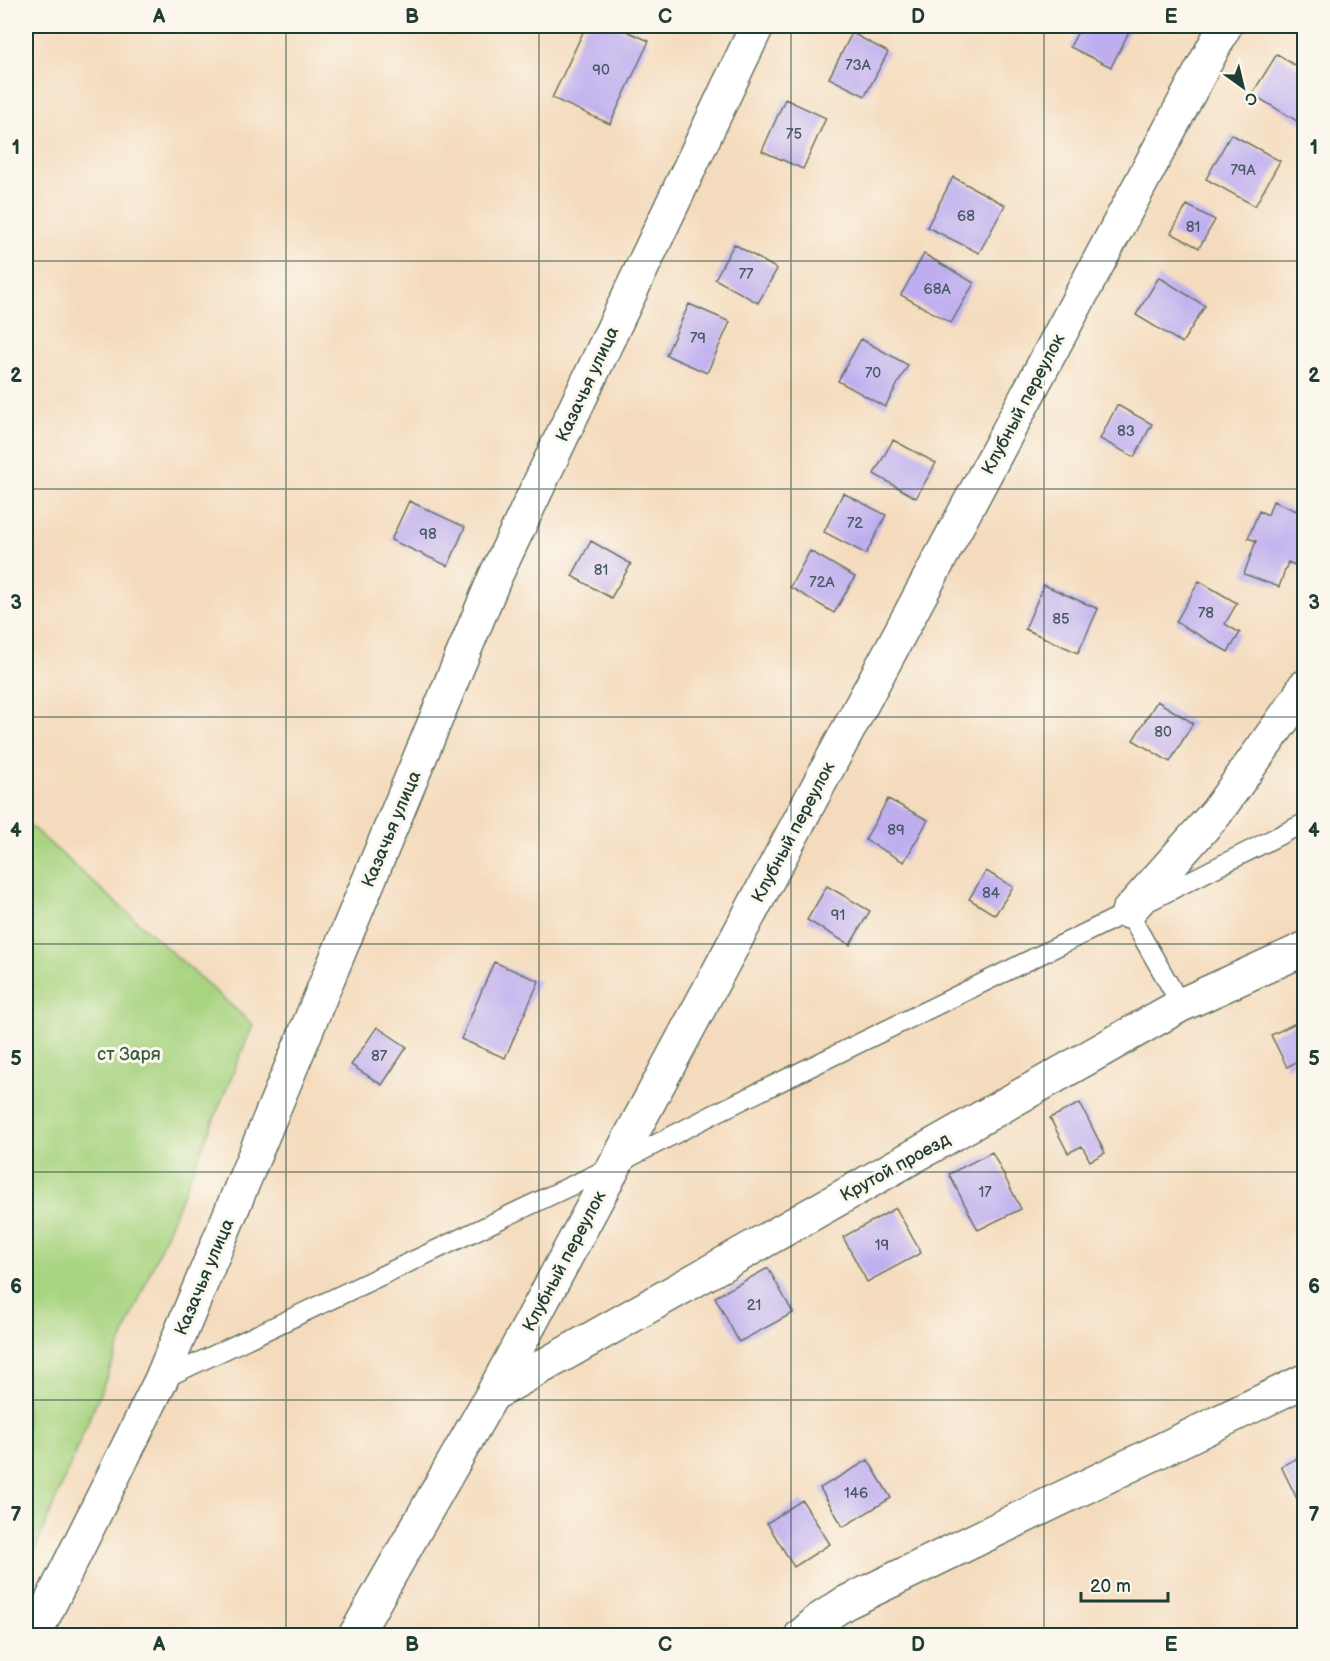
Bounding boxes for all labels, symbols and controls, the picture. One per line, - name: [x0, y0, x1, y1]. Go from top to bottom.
- text: A: [152, 5, 166, 29]
- text: B: [405, 5, 419, 29]
- text: C: [658, 5, 672, 29]
- text: D: [911, 5, 925, 29]
- text: E: [1165, 5, 1178, 29]
- house number: 73А: [845, 56, 872, 75]
- north arrow: [1213, 57, 1273, 117]
- house number: 90: [592, 61, 610, 80]
- text: С: [1241, 87, 1260, 109]
- house number: 75: [786, 125, 802, 144]
- text: 1: [12, 136, 20, 160]
- text: 1: [1310, 136, 1318, 160]
- house number: 79А: [1230, 161, 1256, 180]
- house number: 68: [957, 207, 975, 226]
- house number: 81: [1186, 218, 1200, 237]
- house number: 77: [739, 265, 754, 284]
- house number: 68А: [923, 280, 951, 299]
- street label: Казачья улица: [552, 323, 623, 445]
- house number: 79: [690, 329, 706, 348]
- street label: Клубный переулок: [977, 330, 1070, 478]
- text: 2: [10, 364, 22, 388]
- house number: 70: [865, 364, 881, 383]
- text: 2: [1308, 364, 1320, 388]
- house number: 83: [1117, 422, 1135, 441]
- house number: 72: [847, 514, 863, 533]
- house number: 98: [419, 525, 437, 544]
- house number: 81: [594, 561, 608, 580]
- house number: 72А: [809, 573, 836, 592]
- text: 3: [10, 591, 22, 615]
- text: 3: [1308, 591, 1320, 615]
- house number: 78: [1198, 604, 1214, 623]
- house number: 85: [1052, 610, 1070, 629]
- house number: 80: [1154, 723, 1172, 742]
- street label: Клубный переулок: [747, 758, 840, 906]
- street label: Казачья улица: [357, 768, 426, 891]
- text: 4: [10, 819, 22, 843]
- text: 4: [1308, 819, 1320, 843]
- house number: 89: [887, 821, 905, 840]
- house number: 84: [982, 884, 1000, 903]
- house number: 91: [831, 906, 845, 925]
- park label: ст Заря: [97, 1044, 161, 1065]
- text: 5: [10, 1047, 22, 1071]
- house number: 87: [371, 1047, 388, 1066]
- text: 5: [1308, 1047, 1320, 1071]
- street label: Крутой проезд: [837, 1129, 954, 1206]
- house number: 17: [978, 1183, 992, 1202]
- street label: Клубный переулок: [518, 1187, 611, 1335]
- street label: Казачья улица: [170, 1216, 239, 1339]
- house number: 19: [875, 1236, 889, 1255]
- text: 6: [10, 1275, 22, 1299]
- text: 6: [1308, 1275, 1320, 1299]
- house number: 21: [747, 1296, 761, 1315]
- house number: 146: [844, 1484, 868, 1503]
- text: 7: [10, 1503, 22, 1527]
- text: 7: [1308, 1503, 1320, 1527]
- scale bar: [1081, 1565, 1168, 1603]
- text: 20 m: [1090, 1576, 1131, 1597]
- text: A: [152, 1633, 166, 1657]
- text: B: [405, 1633, 419, 1657]
- text: C: [658, 1633, 672, 1657]
- text: D: [911, 1633, 925, 1657]
- text: E: [1165, 1633, 1178, 1657]

